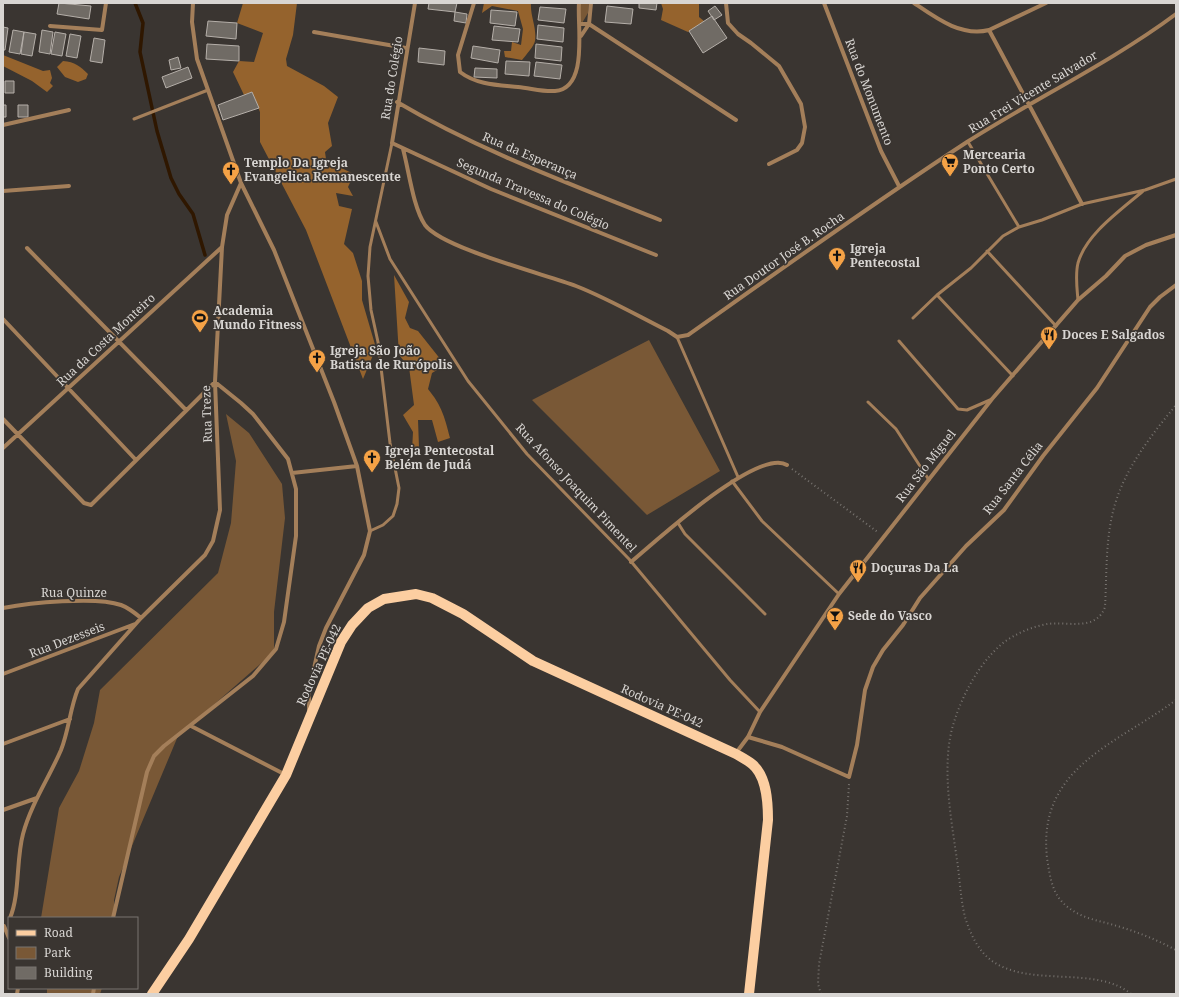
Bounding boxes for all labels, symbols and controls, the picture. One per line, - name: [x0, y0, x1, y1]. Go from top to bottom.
- street label: Rua do Colégio: [377, 35, 407, 121]
- street label: Rua do Monumento: [841, 36, 898, 148]
- street label: Rua Frei Vicente Salvador: [965, 46, 1101, 137]
- street label: Rua da Esperança: [480, 128, 581, 183]
- place label: Mercearia Ponto Certo: [963, 146, 1035, 177]
- supermarket icon: Mercearia Ponto Certo: [940, 152, 960, 177]
- place label: Templo Da Igreja Evangelica Remanescente: [244, 154, 401, 185]
- street label: Segunda Travessa do Colégio: [454, 154, 612, 234]
- church icon: Templo Da Igreja Evangelica Remanescente: [221, 160, 241, 185]
- street label: Rua Doutor José B. Rocha: [720, 207, 848, 304]
- place label: Igreja Pentecostal: [850, 240, 921, 271]
- church icon: Igreja Pentecostal: [827, 246, 847, 271]
- street label: Rua da Costa Monteiro: [53, 289, 159, 390]
- place label: Academia Mundo Fitness: [213, 302, 302, 333]
- sports icon: Academia Mundo Fitness: [190, 308, 210, 333]
- restaurant icon: Doces E Salgados: [1039, 325, 1059, 350]
- place label: Doces E Salgados: [1062, 326, 1165, 343]
- place label: Igreja São João Batista de Rurópolis: [330, 342, 453, 373]
- church icon: Igreja São João Batista de Rurópolis: [307, 348, 327, 373]
- street label: Rua Treze: [197, 385, 216, 443]
- street label: Rua Afonso Joaquim Pimentel: [512, 419, 641, 556]
- street label: Rua São Miguel: [892, 426, 960, 506]
- street label: Rua Santa Célia: [979, 437, 1047, 518]
- place label: Igreja Pentecostal Belém de Judá: [385, 442, 495, 473]
- church icon: Igreja Pentecostal Belém de Judá: [362, 448, 382, 473]
- restaurant icon: Doçuras Da La: [848, 558, 868, 583]
- place label: Doçuras Da La: [871, 559, 959, 576]
- street label: Rua Quinze: [41, 584, 107, 601]
- bar icon: Sede do Vasco: [825, 606, 845, 631]
- place label: Sede do Vasco: [848, 607, 932, 624]
- street label: Rua Dezesseis: [27, 617, 107, 662]
- street label: Rodovia PE-042: [292, 621, 345, 708]
- street label: Rodovia PE-042: [618, 680, 706, 731]
- legend: [8, 917, 138, 989]
- text: Road: [44, 924, 74, 941]
- text: Park: [44, 944, 72, 961]
- text: Building: [44, 964, 93, 981]

